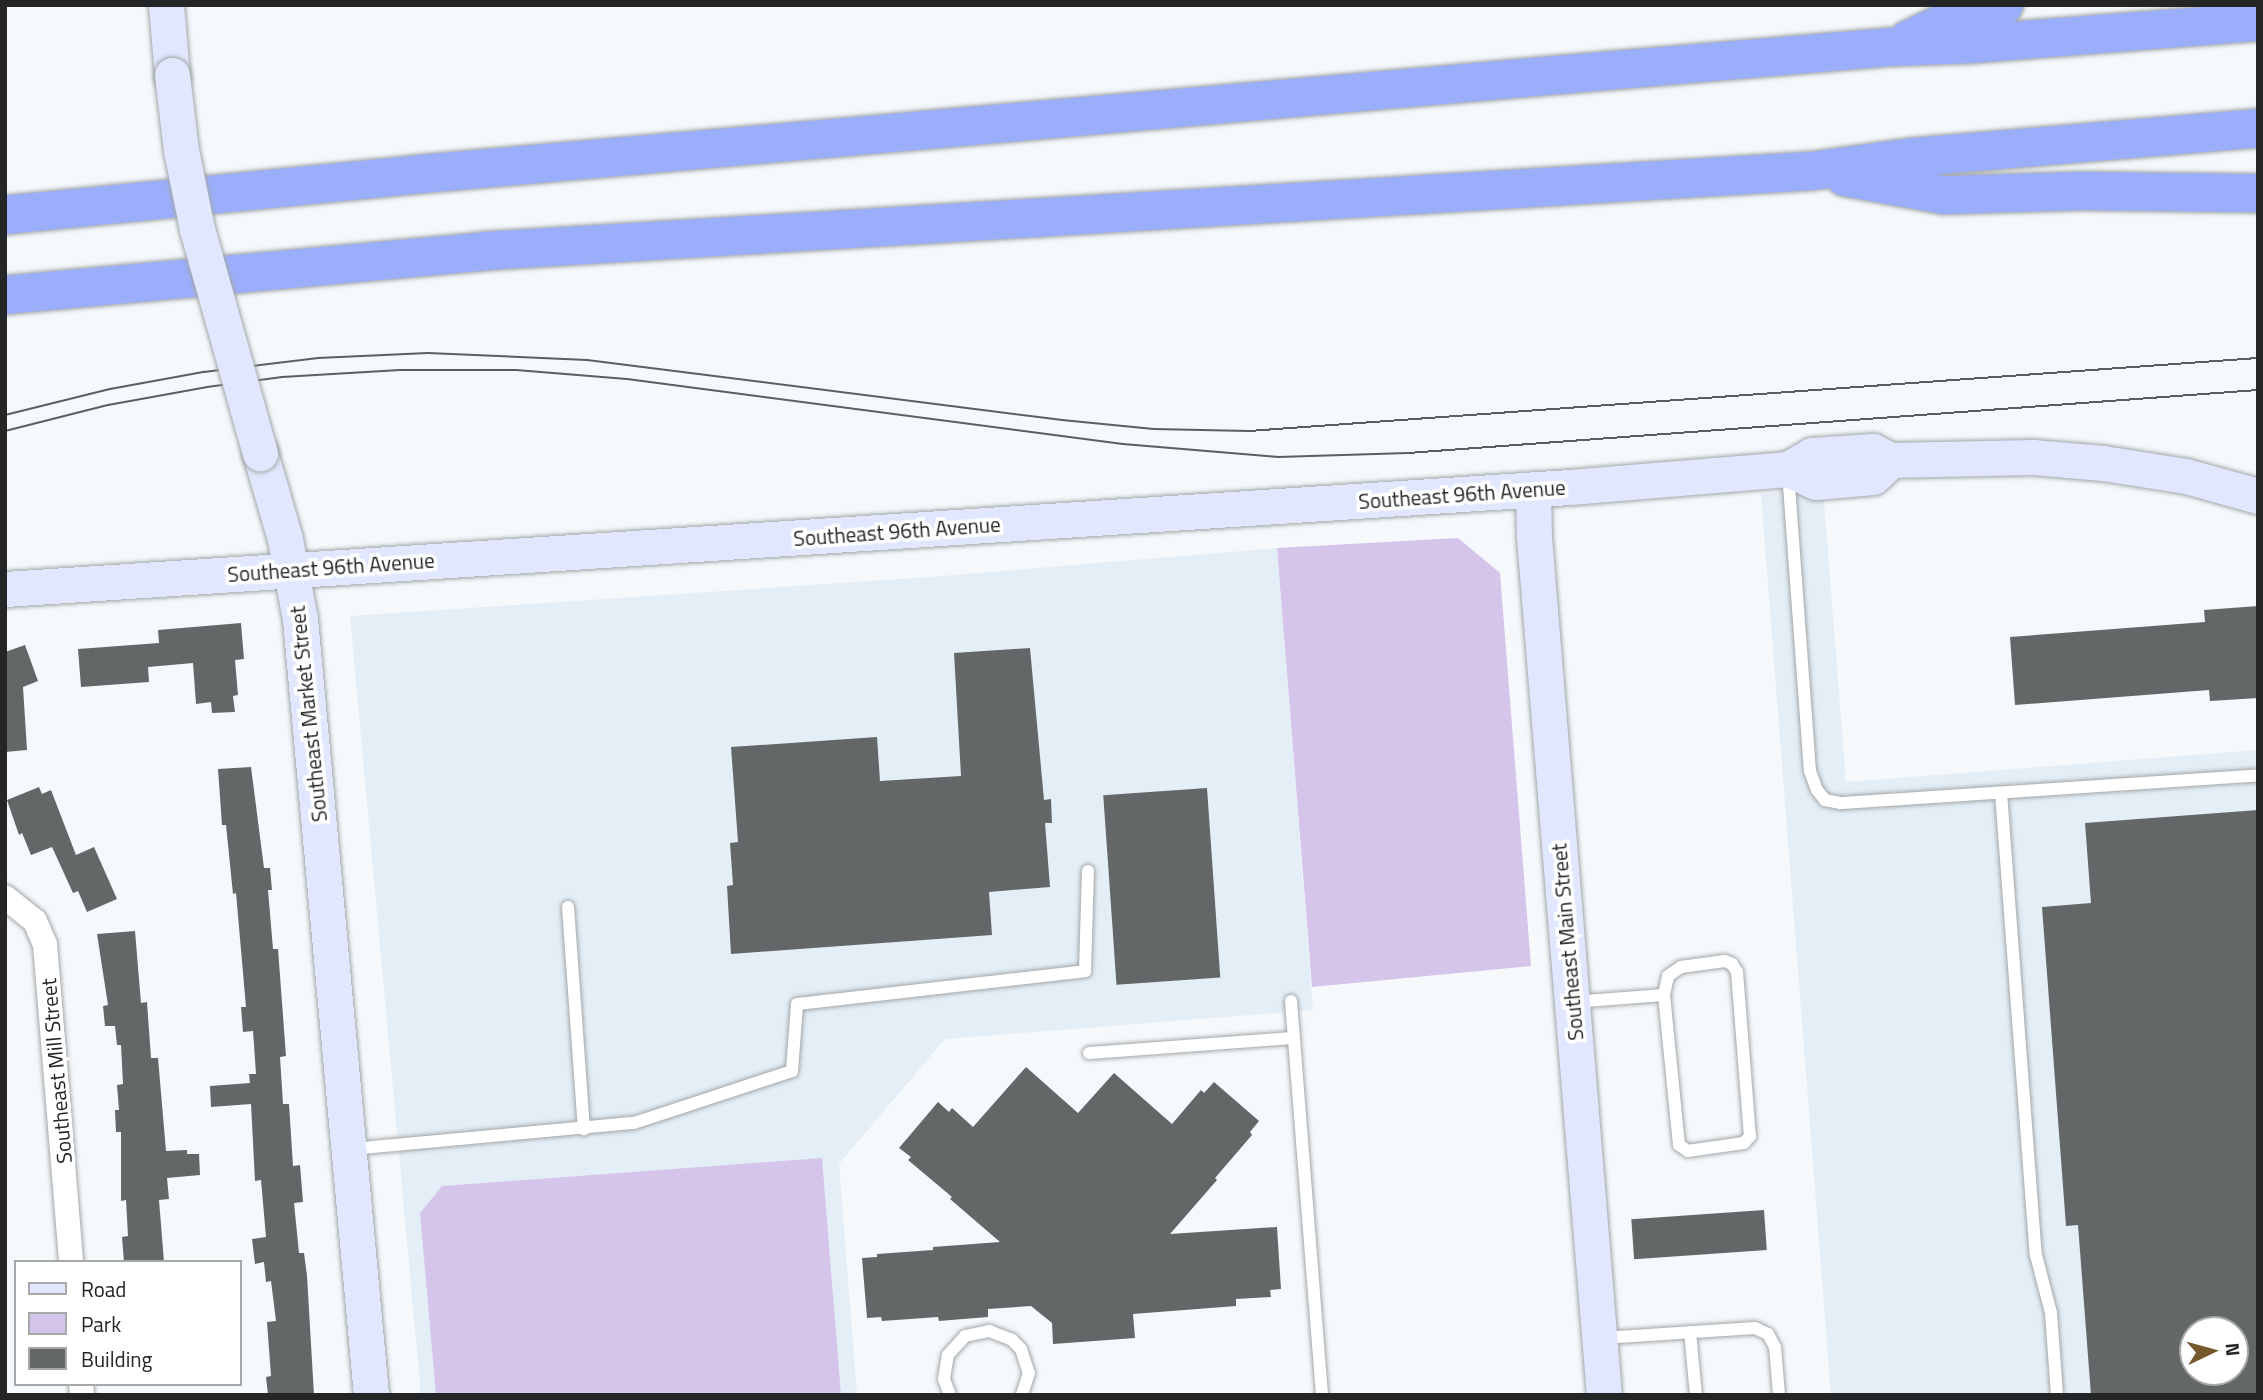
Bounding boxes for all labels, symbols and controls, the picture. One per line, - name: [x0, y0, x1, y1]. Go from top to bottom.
- street label: Southeast 96th Avenue: [1358, 474, 1566, 514]
- street label: Southeast 96th Avenue: [793, 511, 1001, 551]
- street label: Southeast 96th Avenue: [227, 547, 435, 587]
- street label: Southeast Market Street: [284, 605, 332, 823]
- street label: Southeast Main Street: [1546, 842, 1588, 1042]
- street label: Southeast Mill Street: [35, 977, 77, 1165]
- legend: [14, 1260, 242, 1386]
- text: Road: [81, 1273, 126, 1305]
- text: Park: [81, 1308, 121, 1340]
- north arrow: [2179, 1316, 2249, 1386]
- text: N: [2218, 1341, 2248, 1357]
- text: Building: [81, 1343, 152, 1375]

